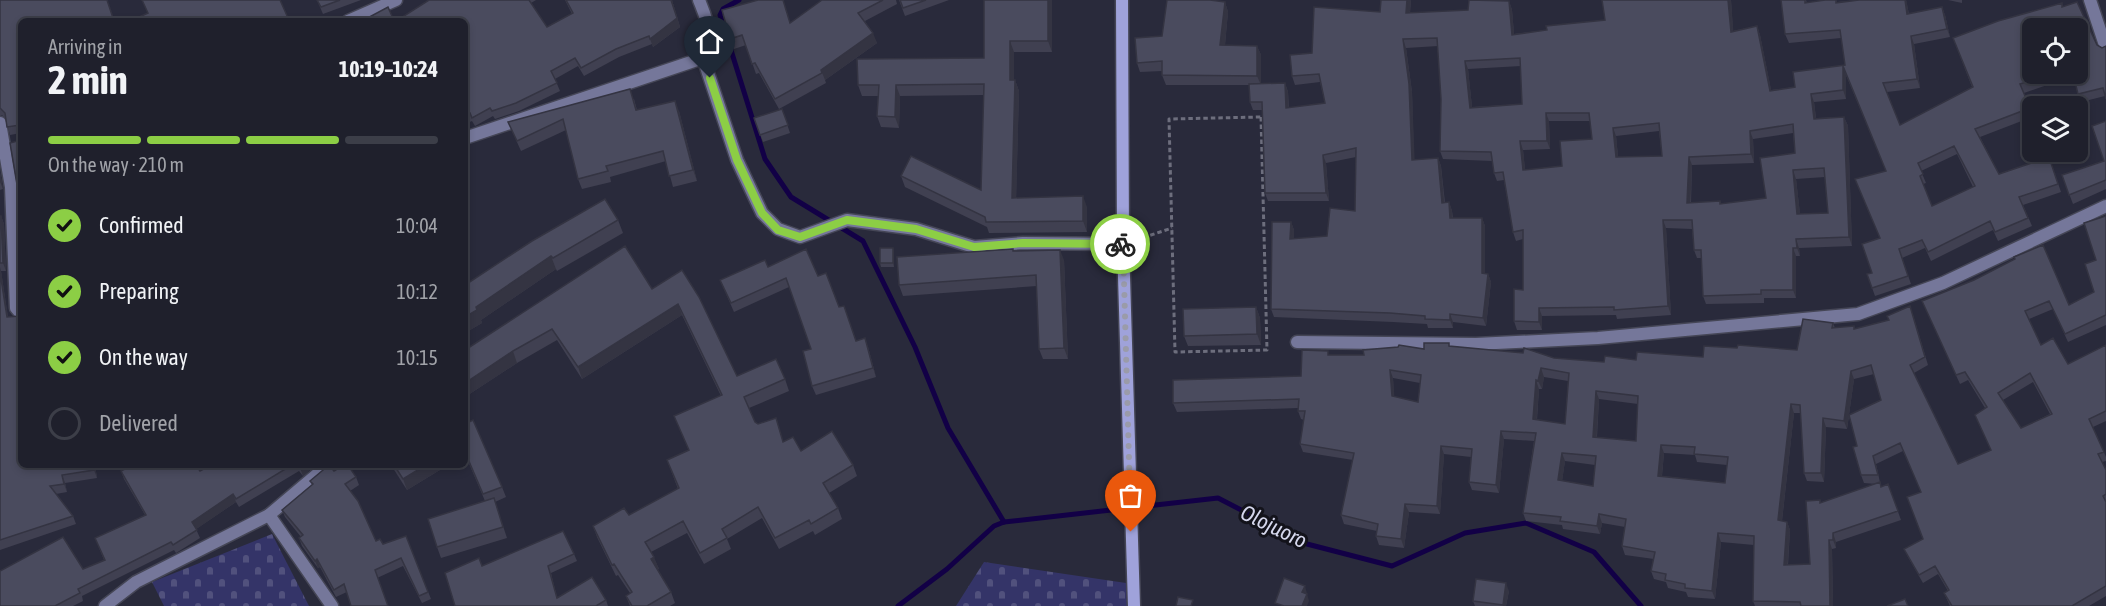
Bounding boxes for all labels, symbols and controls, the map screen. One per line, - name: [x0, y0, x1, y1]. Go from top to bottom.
- pin: [684, 16, 735, 78]
- map controls: [2022, 18, 2088, 162]
- button: locate: [2022, 18, 2088, 84]
- icon: home: [693, 25, 726, 58]
- text: Arriving in: [48, 35, 122, 58]
- text: 10:19–10:24: [339, 56, 438, 82]
- text: 2 min: [48, 58, 128, 102]
- button: layers: [2022, 96, 2088, 162]
- text: On the way · 210 m: [48, 153, 184, 176]
- icon: check: [48, 209, 81, 242]
- text: Confirmed: [99, 212, 184, 238]
- text: 10:04: [396, 214, 438, 237]
- courier: [1090, 214, 1150, 274]
- icon: bike: [1104, 228, 1137, 261]
- icon: check: [48, 275, 81, 308]
- text: Preparing: [99, 278, 179, 304]
- text: 10:12: [396, 280, 438, 303]
- icon: check: [48, 341, 81, 374]
- text: On the way: [99, 344, 188, 370]
- text: 10:15: [396, 346, 438, 369]
- text: Delivered: [99, 410, 178, 436]
- pin: [1105, 470, 1156, 532]
- icon: bag: [1114, 479, 1147, 512]
- water label: Olojuoro: [1236, 499, 1312, 553]

